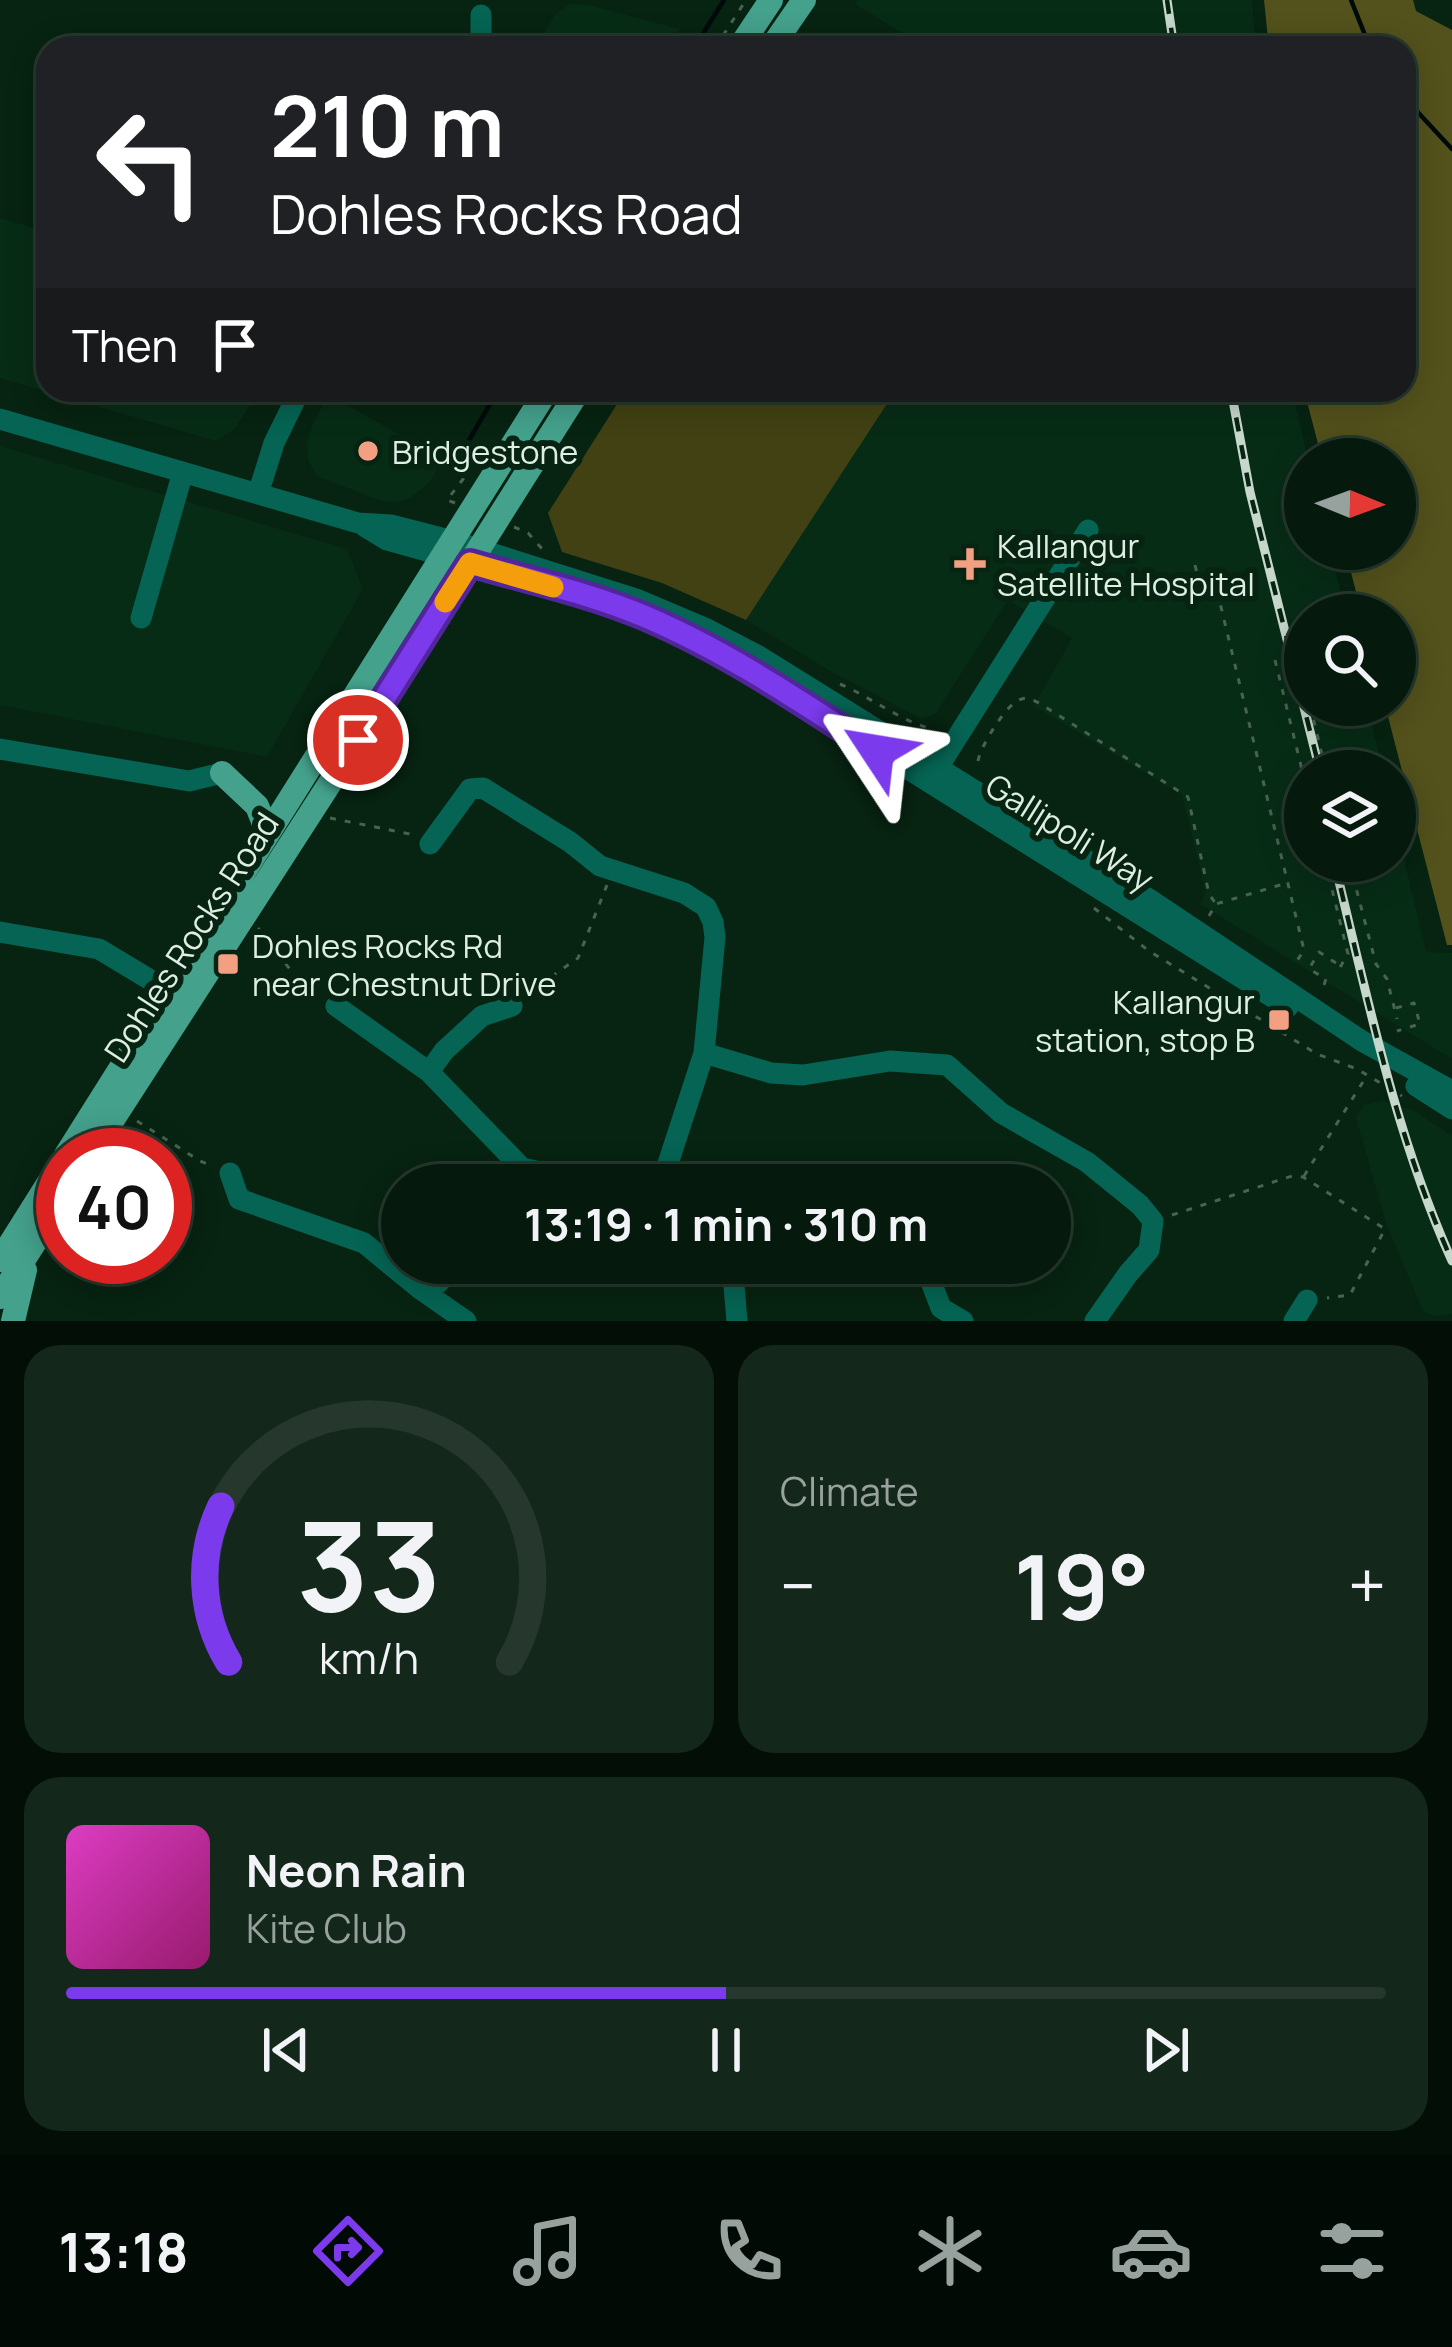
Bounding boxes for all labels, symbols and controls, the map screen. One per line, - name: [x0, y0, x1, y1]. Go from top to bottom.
- text: 210 m: [270, 67, 504, 182]
- icon: left: [72, 84, 228, 240]
- text: Dohles Rocks Road: [270, 176, 743, 250]
- icon: arrive: [202, 312, 268, 378]
- text: Then: [72, 314, 178, 376]
- place label: Bridgestone: [392, 429, 578, 474]
- marker: Bridgestone: [355, 438, 381, 464]
- north arrow: [1284, 438, 1416, 570]
- map controls: [1284, 438, 1416, 882]
- place label: Kallangur Satellite Hospital: [997, 523, 1255, 606]
- marker: Kallangur Satellite Hospital: [954, 548, 986, 580]
- button: search: [1284, 594, 1416, 726]
- position arrow: [814, 688, 940, 814]
- pin: [307, 689, 409, 791]
- icon: arrive: [325, 707, 391, 773]
- button: layers: [1284, 750, 1416, 882]
- street label: Gallipoli Way: [978, 763, 1162, 901]
- street label: Dohles Rocks Road: [93, 804, 289, 1070]
- place label: Dohles Rocks Rd near Chestnut Drive: [252, 923, 557, 1006]
- marker: Dohles Rocks Rd near Chestnut Drive: [215, 951, 241, 977]
- place label: Kallangur station, stop B: [1035, 979, 1255, 1062]
- marker: Kallangur station, stop B: [1266, 1007, 1292, 1033]
- speed limit sign: 40: [36, 1128, 192, 1284]
- text: 13:19 · 1 min · 310 m: [524, 1193, 928, 1255]
- text: Climate: [780, 1464, 919, 1518]
- text: 33: [296, 1478, 442, 1648]
- text: 19°: [1014, 1524, 1150, 1647]
- text: −: [780, 1540, 816, 1630]
- text: +: [1348, 1540, 1386, 1630]
- text: km/h: [319, 1628, 419, 1687]
- text: Neon Rain: [246, 1839, 467, 1901]
- text: Kite Club: [246, 1901, 407, 1955]
- icon: previous: [253, 2017, 319, 2083]
- icon: pause: [693, 2017, 759, 2083]
- icon: next: [1133, 2017, 1199, 2083]
- icon: directions: [306, 2209, 390, 2293]
- icon: music: [506, 2209, 590, 2293]
- icon: phone: [707, 2209, 791, 2293]
- icon: climate: [908, 2209, 992, 2293]
- icon: car: [1109, 2209, 1193, 2293]
- icon: filters: [1310, 2209, 1394, 2293]
- text: 13:18: [58, 2214, 189, 2288]

